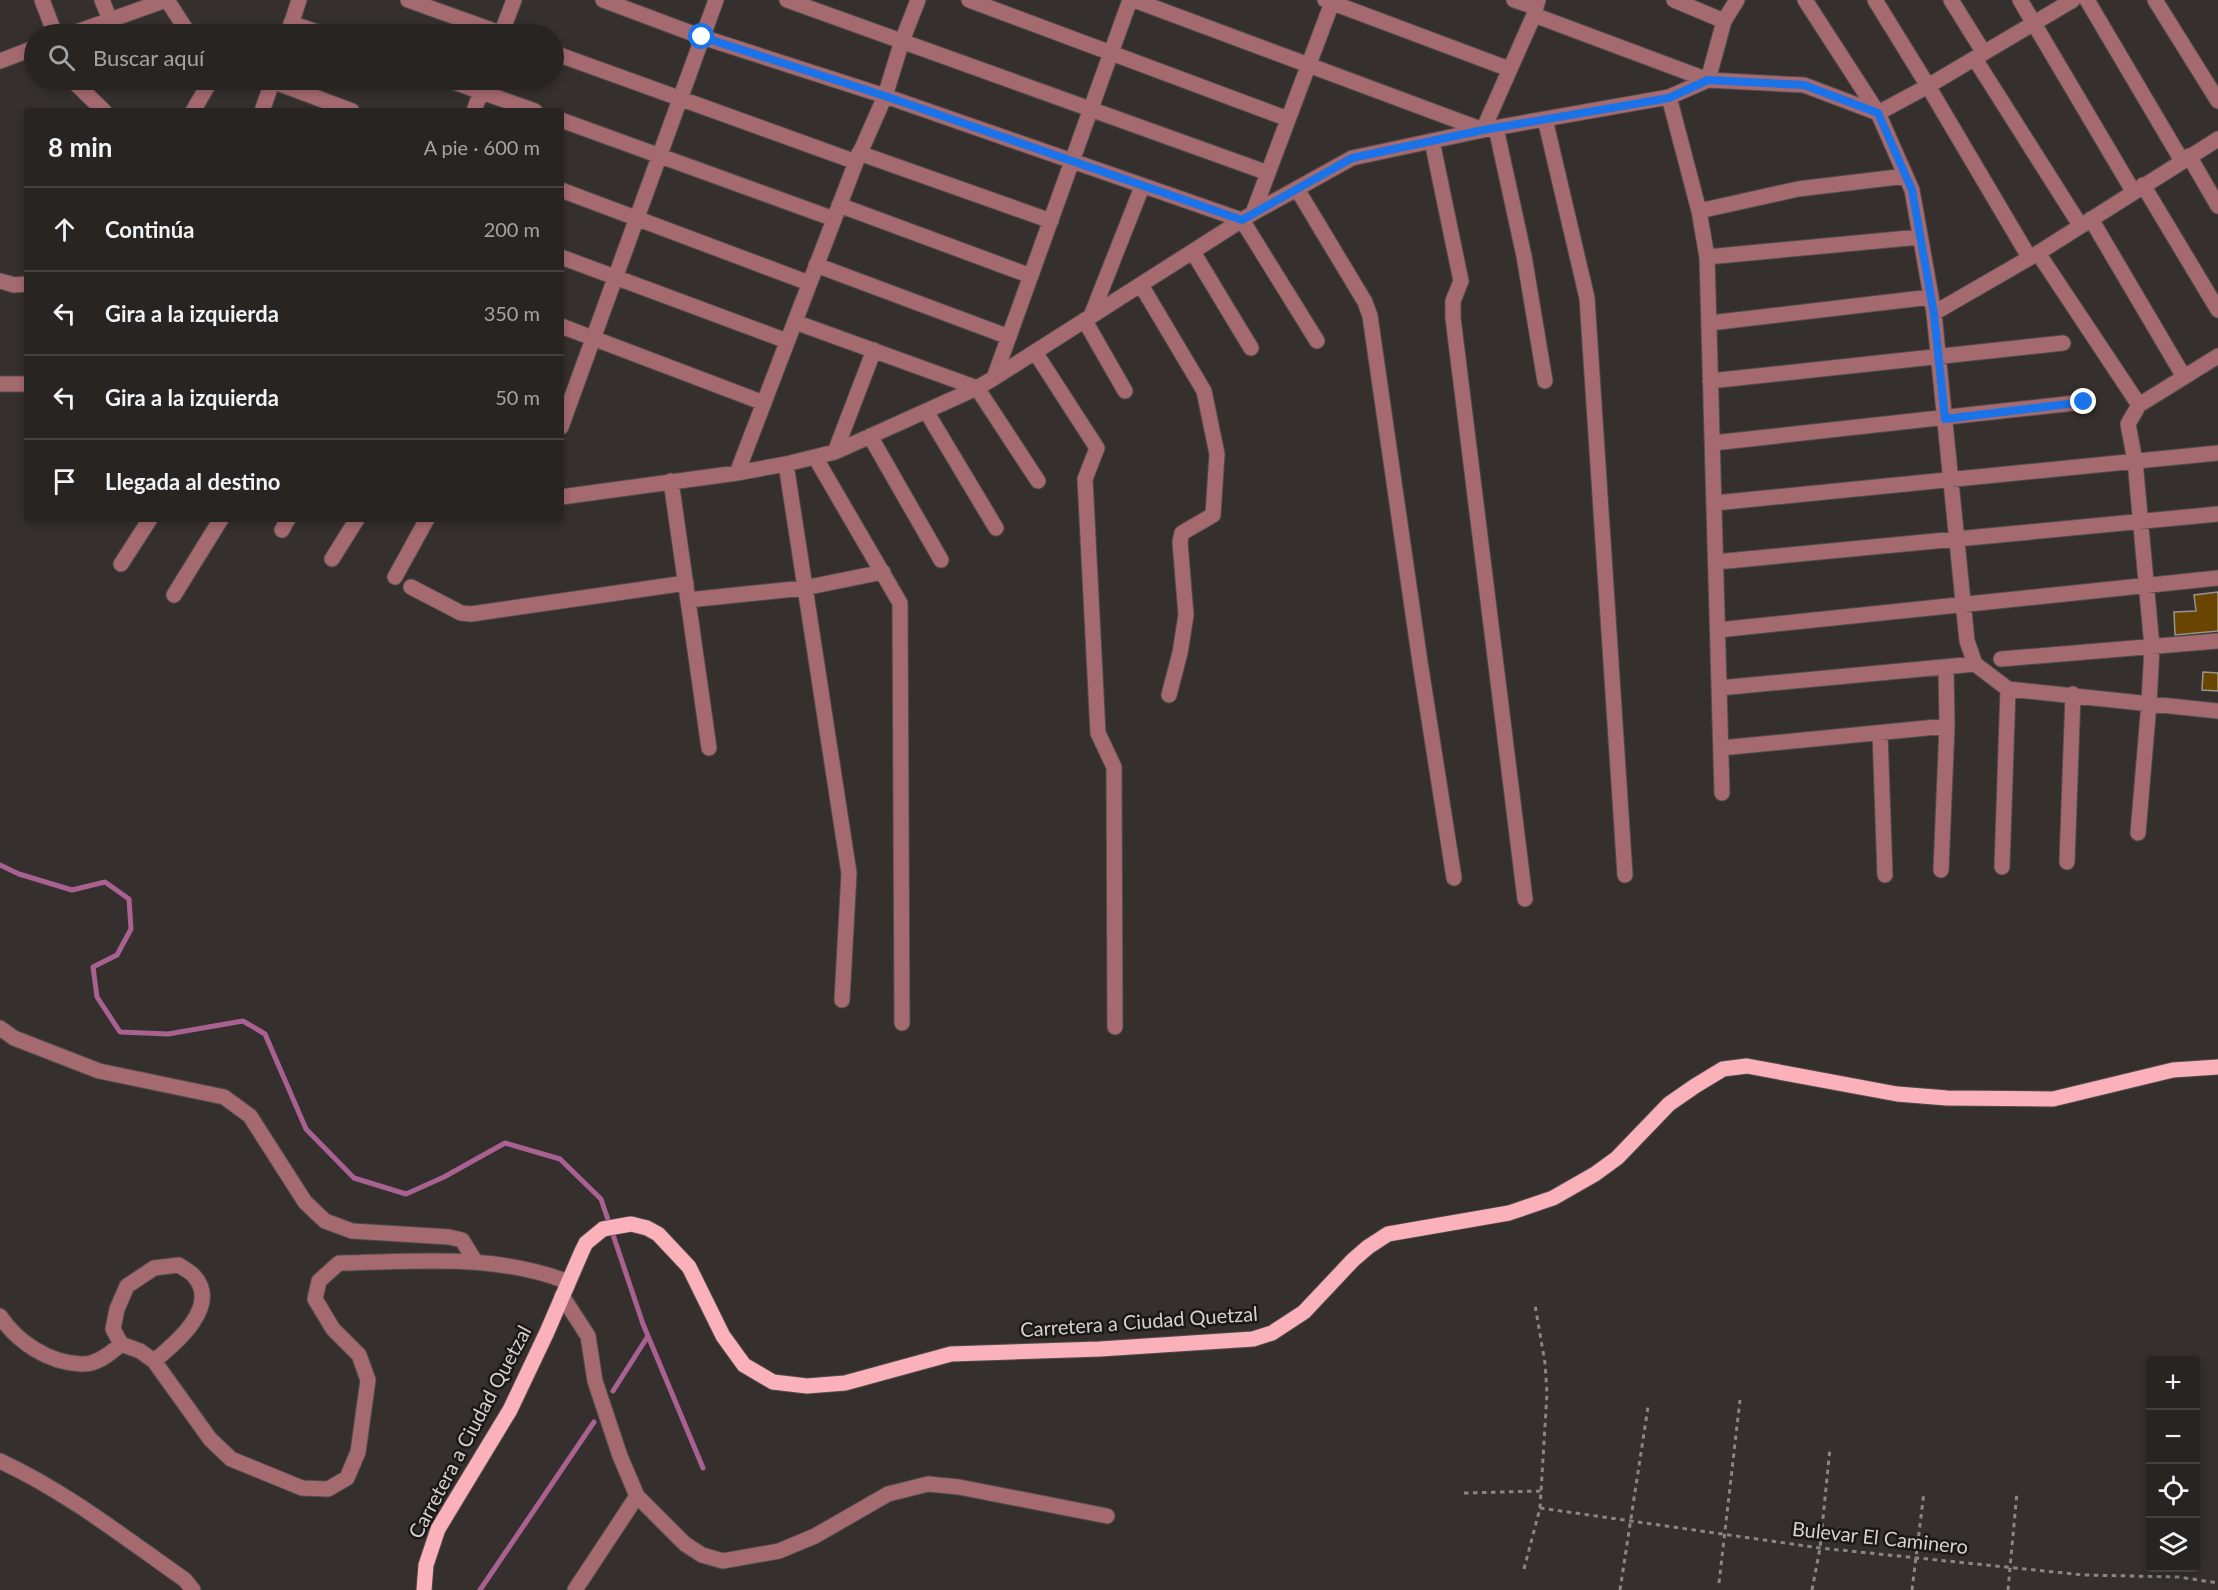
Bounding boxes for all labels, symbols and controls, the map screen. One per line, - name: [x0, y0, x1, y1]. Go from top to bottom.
- route start: [688, 23, 714, 49]
- search box: [24, 24, 564, 90]
- icon: search: [45, 41, 78, 74]
- text: Buscar aquí: [93, 44, 204, 71]
- text: 8 min: [48, 131, 112, 163]
- text: A pie · 600 m: [424, 135, 540, 159]
- icon: ahead: [48, 213, 81, 246]
- text: Continúa: [105, 216, 194, 243]
- text: 200 m: [484, 217, 540, 241]
- icon: left: [48, 297, 81, 330]
- text: Gira a la izquierda: [105, 300, 279, 327]
- text: 350 m: [484, 301, 540, 325]
- icon: left: [48, 381, 81, 414]
- text: Gira a la izquierda: [105, 384, 279, 411]
- text: 50 m: [495, 385, 540, 409]
- route end: [2070, 388, 2096, 414]
- icon: arrive: [48, 465, 81, 498]
- text: Llegada al destino: [105, 468, 281, 495]
- street label: Carretera a Ciudad Quetzal: [1019, 1301, 1258, 1341]
- street label: Carretera a Ciudad Quetzal: [403, 1321, 536, 1542]
- map controls: [2146, 1356, 2200, 1572]
- button: +: [2146, 1356, 2200, 1410]
- button: −: [2146, 1410, 2200, 1464]
- button: locate: [2146, 1464, 2200, 1518]
- street label: Bulevar El Caminero: [1791, 1516, 1969, 1558]
- button: layers: [2146, 1518, 2200, 1572]

